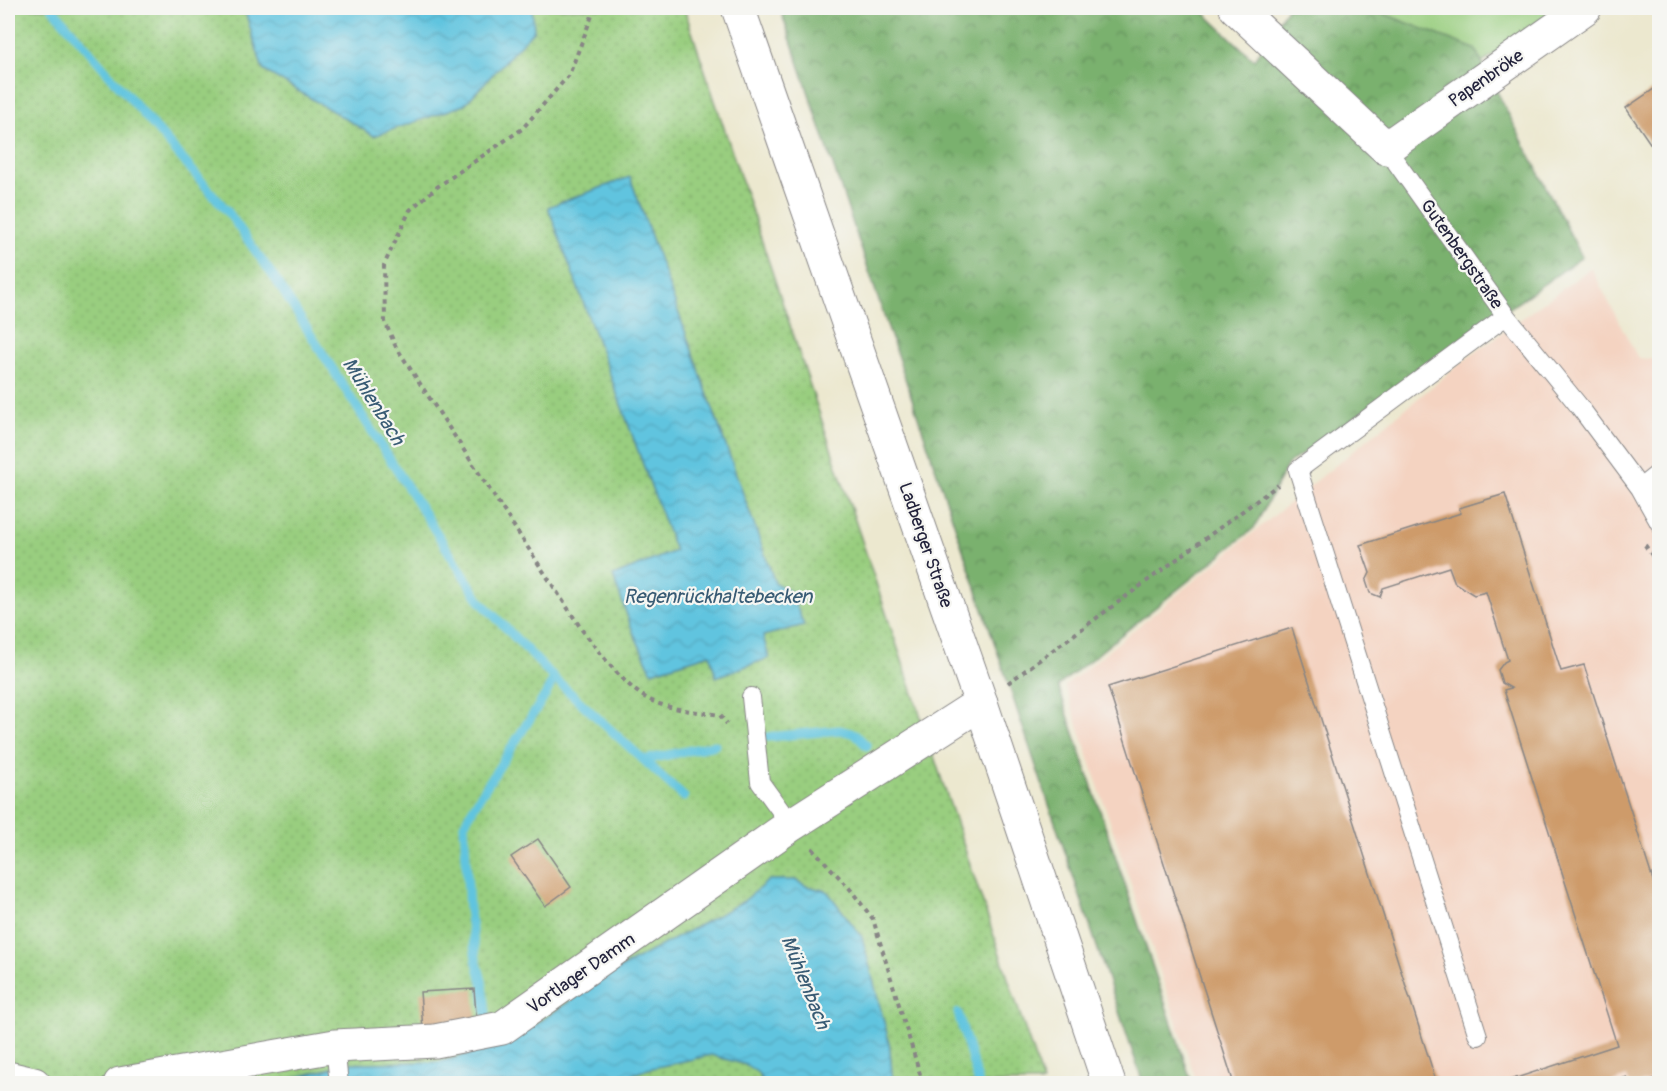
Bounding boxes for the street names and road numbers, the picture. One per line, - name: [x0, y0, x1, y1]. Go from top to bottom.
- street label: Papenbröke: [1444, 44, 1528, 113]
- street label: Gutenbergstraße: [1415, 195, 1508, 314]
- street label: Ladberger Straße: [893, 480, 958, 611]
- street label: Vortlager Damm: [523, 928, 640, 1019]

